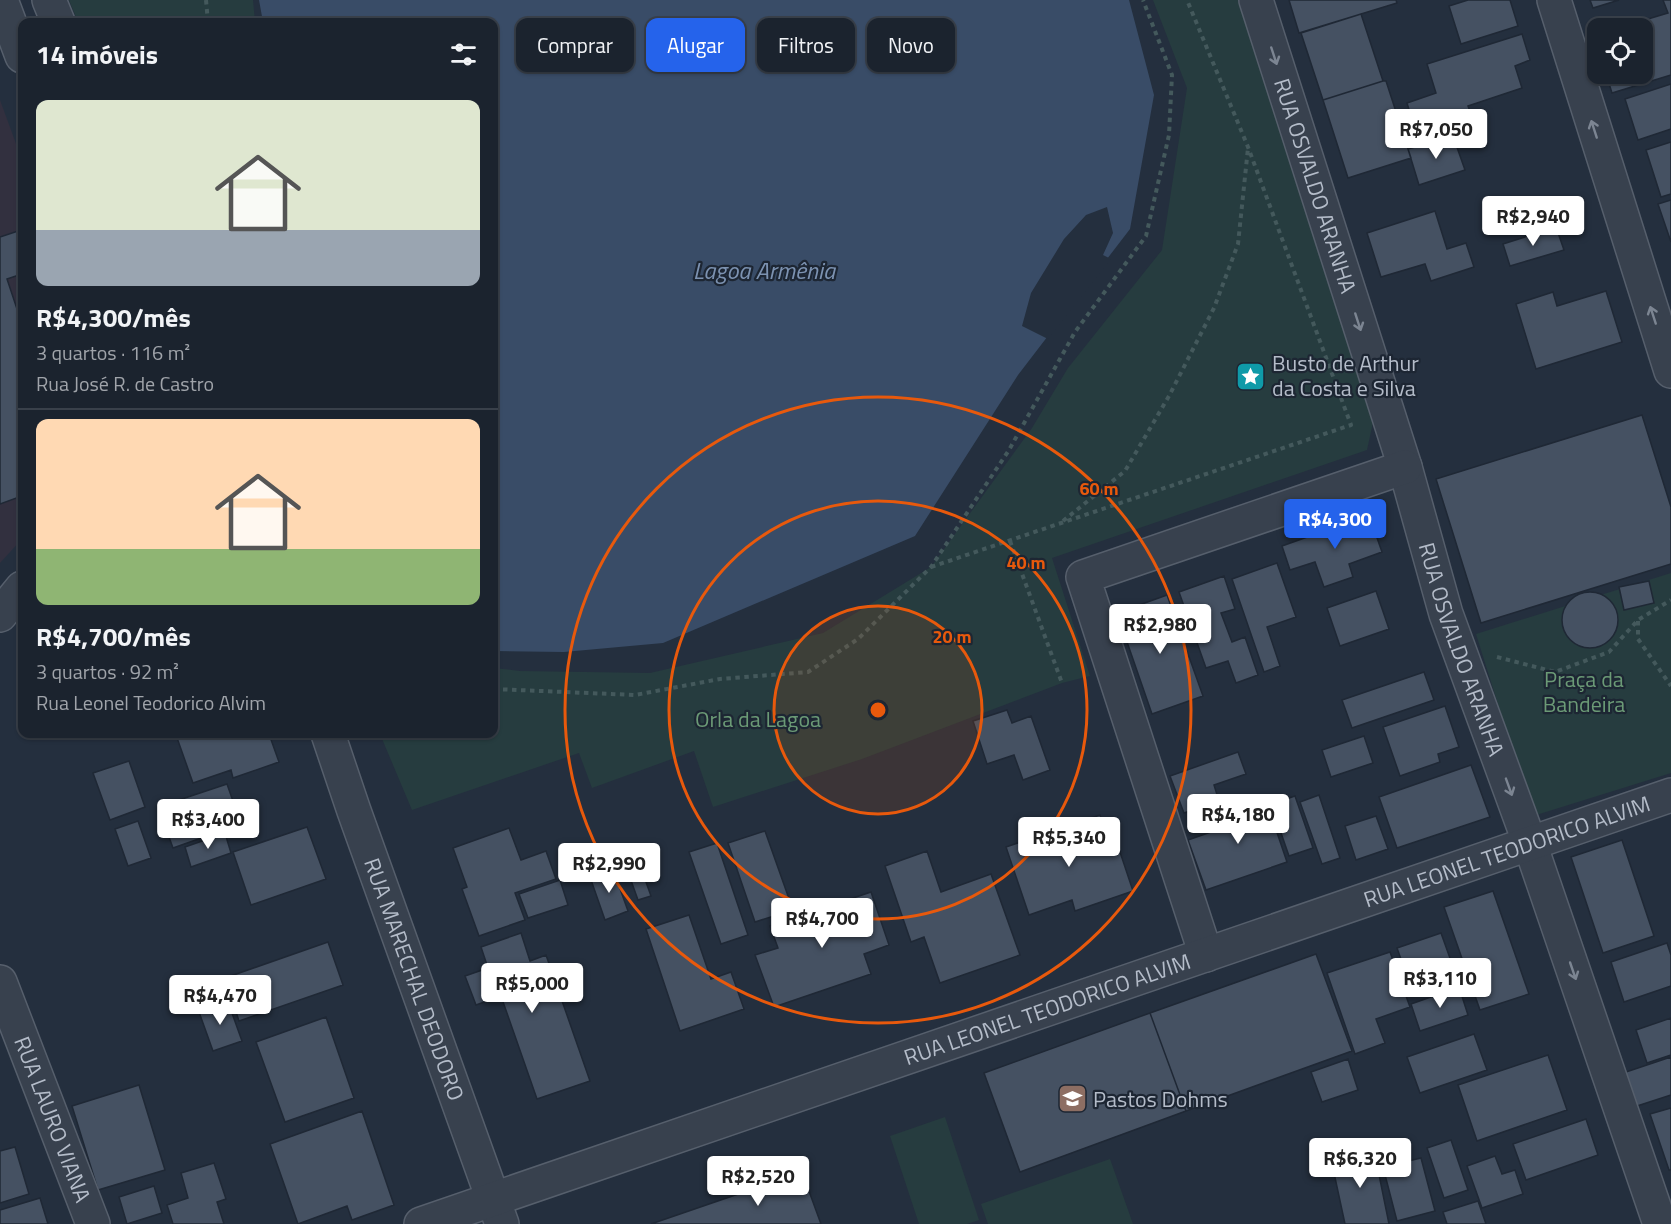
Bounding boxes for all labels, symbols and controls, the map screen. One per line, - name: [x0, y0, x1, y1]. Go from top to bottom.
- chip: Comprar: [516, 18, 634, 72]
- chip: Alugar: [646, 18, 745, 72]
- chip: Filtros: [757, 18, 855, 72]
- chip: Novo: [867, 18, 955, 72]
- map controls: [1587, 18, 1653, 84]
- button: locate: [1587, 18, 1653, 84]
- text: 14 imóveis: [36, 35, 158, 74]
- icon: filters: [447, 38, 480, 71]
- one-way arrow: [1269, 46, 1280, 65]
- street label: RUA OSVALDO ARANHA: [1265, 74, 1365, 298]
- pin: R$7,050: [1381, 109, 1491, 160]
- text: R$7,050: [1399, 113, 1473, 144]
- one-way arrow: [1588, 120, 1599, 139]
- icon: home: [204, 139, 312, 247]
- pin: R$2,940: [1478, 196, 1588, 247]
- text: R$2,940: [1496, 200, 1570, 231]
- water label: Lagoa Armênia: [693, 252, 837, 288]
- text: R$4,300/mês: [36, 298, 191, 337]
- one-way arrow: [1647, 306, 1658, 325]
- one-way arrow: [1354, 312, 1365, 331]
- text: 3 quartos · 116 m²: [36, 337, 190, 368]
- place label: Busto de Arthur da Costa e Silva: [1272, 346, 1419, 405]
- place icon: Busto de Arthur da Costa e Silva: [1235, 360, 1267, 392]
- text: Rua José R. de Castro: [36, 368, 214, 399]
- icon: home: [204, 458, 312, 566]
- text: 60 m: [1079, 475, 1119, 502]
- pin: R$4,300: [1280, 499, 1390, 550]
- text: R$4,300: [1298, 503, 1372, 534]
- street label: RUA OSVALDO ARANHA: [1410, 538, 1513, 761]
- text: 40 m: [1006, 549, 1046, 576]
- pin: R$2,980: [1105, 604, 1215, 655]
- text: R$2,980: [1123, 608, 1197, 639]
- text: R$4,700/mês: [36, 617, 191, 656]
- text: 20 m: [932, 623, 972, 650]
- text: 3 quartos · 92 m²: [36, 656, 179, 687]
- park label: Praça da Bandeira: [1543, 662, 1625, 721]
- text: Rua Leonel Teodorico Alvim: [36, 687, 266, 718]
- centre of rings: [868, 700, 888, 720]
- park label: Orla da Lagoa: [695, 702, 821, 736]
- one-way arrow: [1504, 777, 1515, 795]
- street label: RUA LEONEL TEODORICO ALVIM: [1359, 786, 1655, 916]
- pin: R$4,180: [1183, 794, 1293, 845]
- text: R$4,180: [1201, 798, 1275, 829]
- pin: R$3,400: [153, 799, 263, 850]
- text: R$3,400: [171, 803, 245, 834]
- pin: R$5,340: [1014, 817, 1124, 868]
- text: R$5,340: [1032, 821, 1106, 852]
- pin: R$2,990: [554, 843, 664, 894]
- text: R$2,990: [572, 847, 646, 878]
- street label: RUA MARECHAL DEODORO: [355, 853, 473, 1105]
- pin: R$4,700: [767, 898, 877, 949]
- text: R$4,700: [785, 902, 859, 933]
- street label: RUA LEONEL TEODORICO ALVIM: [899, 944, 1195, 1074]
- pin: R$3,110: [1385, 958, 1495, 1009]
- one-way arrow: [1569, 961, 1580, 980]
- text: R$3,110: [1403, 962, 1477, 993]
- pin: R$5,000: [477, 963, 587, 1014]
- text: R$5,000: [495, 967, 569, 998]
- pin: R$4,470: [165, 975, 275, 1026]
- text: R$4,470: [183, 979, 257, 1010]
- street label: RUA LAURO VIANA: [5, 1031, 100, 1207]
- place label: Pastos Dohms: [1093, 1082, 1228, 1116]
- school or university icon: Pastos Dohms: [1056, 1083, 1088, 1115]
- pin: R$6,320: [1305, 1138, 1415, 1189]
- text: R$6,320: [1323, 1142, 1397, 1173]
- pin: R$2,520: [703, 1156, 813, 1207]
- text: R$2,520: [721, 1160, 795, 1191]

